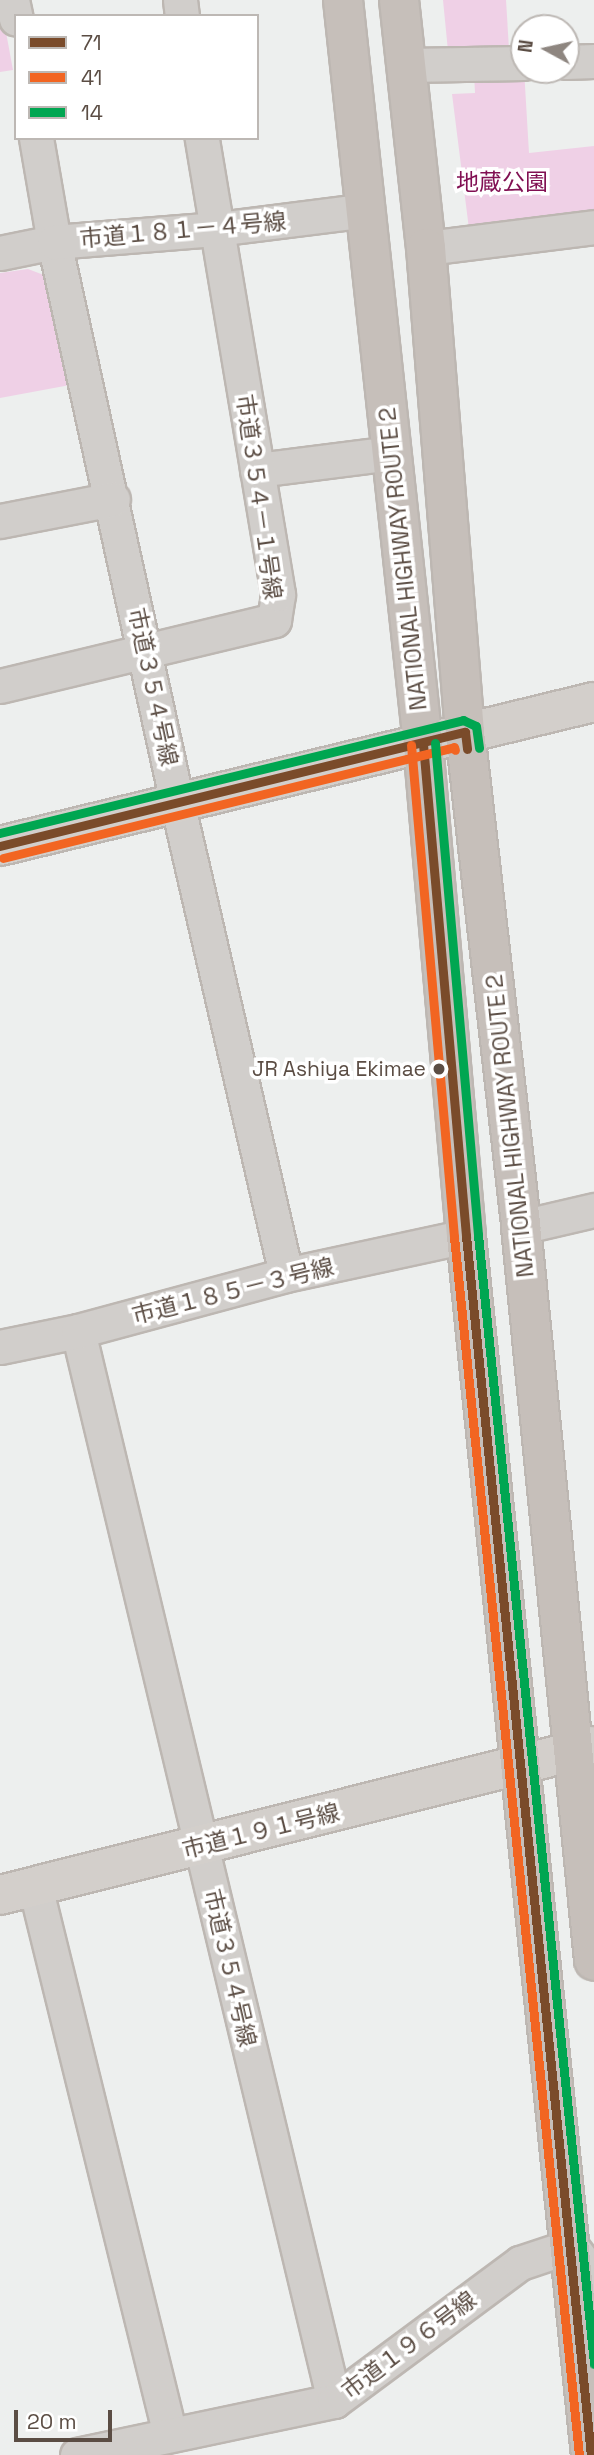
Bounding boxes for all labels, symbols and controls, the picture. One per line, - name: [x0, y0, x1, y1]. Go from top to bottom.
- legend: [14, 14, 259, 140]
- north arrow: [510, 14, 580, 84]
- text: 71: [81, 29, 101, 56]
- text: N: [512, 38, 539, 54]
- text: 41: [81, 64, 102, 91]
- text: 14: [81, 99, 103, 126]
- park label: 地蔵公園: [456, 168, 548, 196]
- street label: 市道１８１－４号線: [79, 207, 287, 253]
- street label: 市道３５４－１号線: [231, 393, 287, 601]
- street label: NATIONAL HIGHWAY ROUTE 2: [373, 406, 433, 712]
- street label: 市道３５４号線: [123, 605, 183, 769]
- street label: NATIONAL HIGHWAY ROUTE 2: [480, 973, 540, 1279]
- place label: JR Ashiya Ekimae: [252, 1056, 426, 1082]
- marker: JR Ashiya Ekimae: [432, 1062, 446, 1076]
- street label: 市道１８５－３号線: [129, 1253, 337, 1329]
- street label: 市道１９１号線: [180, 1798, 342, 1864]
- street label: 市道３５４号線: [198, 1886, 262, 2050]
- street label: 市道１９６号線: [336, 2286, 482, 2404]
- scale bar: [18, 2396, 116, 2440]
- text: 20 m: [27, 2408, 77, 2435]

